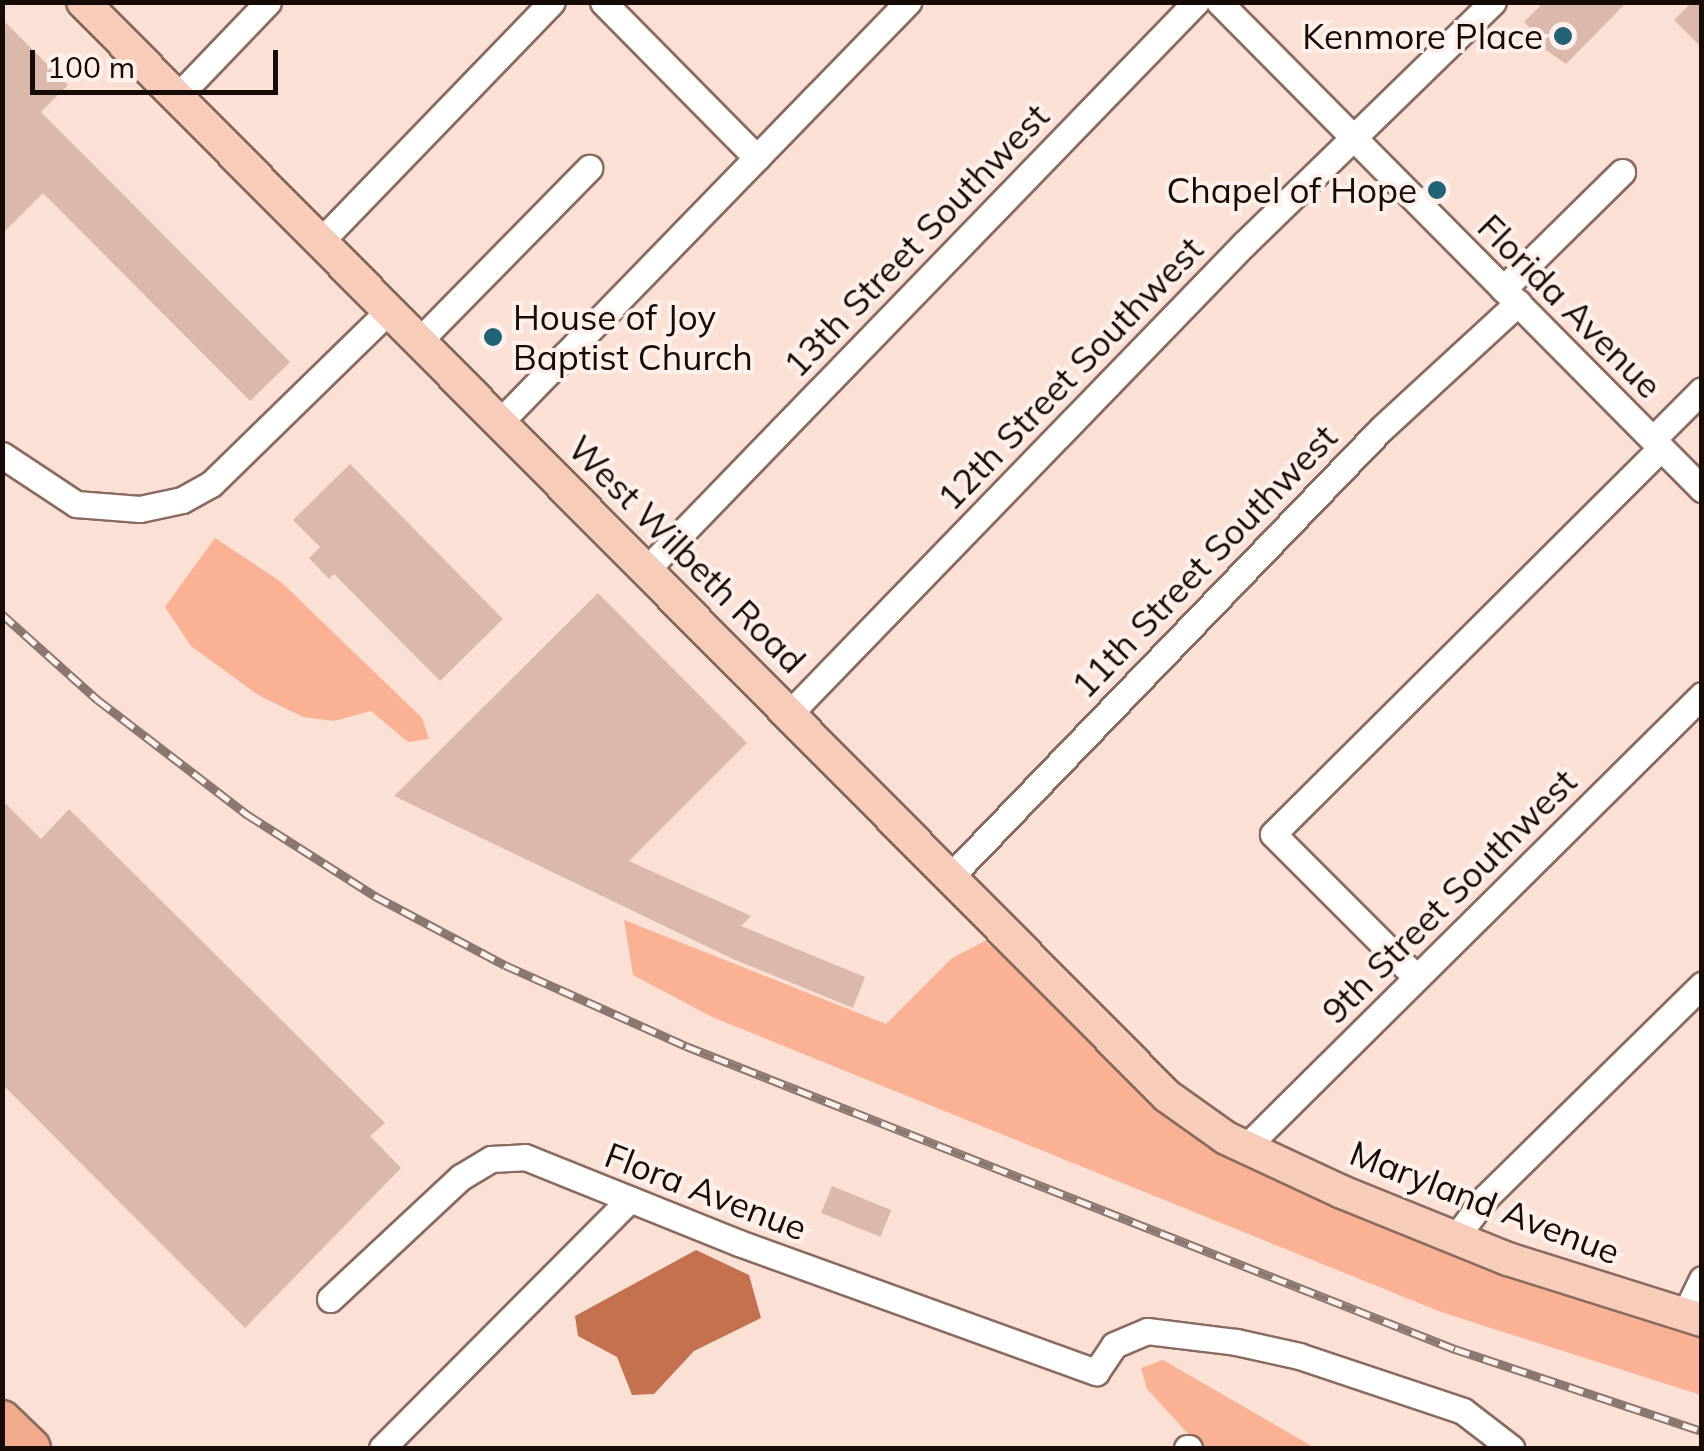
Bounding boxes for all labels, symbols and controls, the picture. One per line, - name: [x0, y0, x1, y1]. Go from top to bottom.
- place label: Kenmore Place: [1302, 15, 1543, 57]
- marker: Kenmore Place: [1552, 25, 1574, 47]
- scale bar: [35, 30, 282, 92]
- text: 100 m: [47, 48, 135, 86]
- street label: 13th Street Southwest: [775, 95, 1057, 385]
- place label: Chapel of Hope: [1166, 169, 1417, 211]
- marker: Chapel of Hope: [1426, 179, 1448, 201]
- street label: Florida Avenue: [1470, 206, 1670, 406]
- street label: 12th Street Southwest: [929, 228, 1211, 518]
- place label: House of Joy Baptist Church: [513, 296, 753, 378]
- marker: House of Joy Baptist Church: [482, 326, 504, 348]
- street label: 11th Street Southwest: [1063, 416, 1345, 706]
- street label: West Wilbeth Road: [560, 427, 814, 681]
- street label: 9th Street Southwest: [1313, 760, 1585, 1032]
- street label: Maryland Avenue: [1344, 1131, 1626, 1273]
- street label: Flora Avenue: [599, 1133, 813, 1249]

